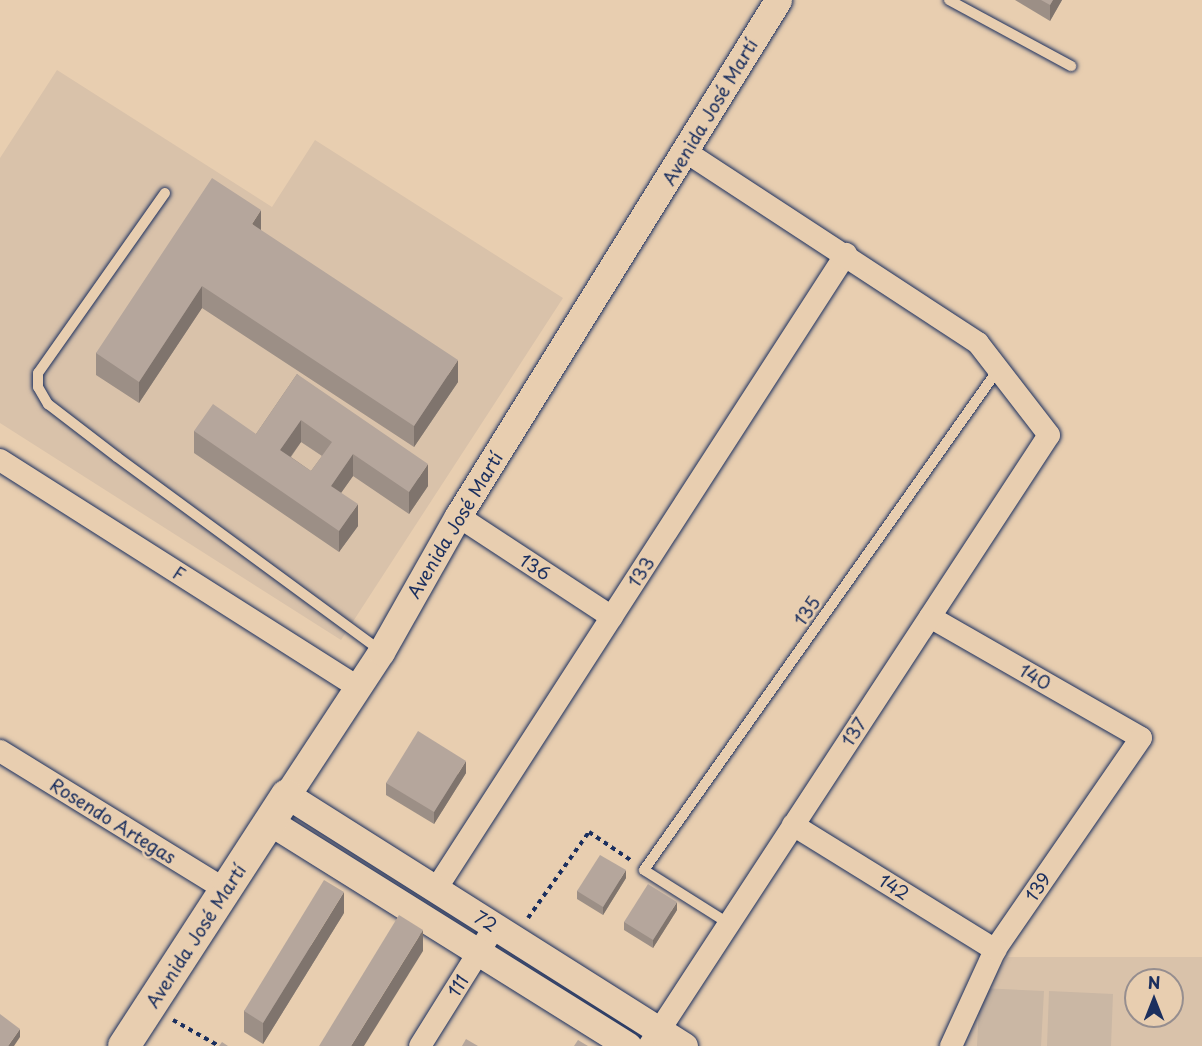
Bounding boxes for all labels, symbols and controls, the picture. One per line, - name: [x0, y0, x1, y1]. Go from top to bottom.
- street label: Avenida José Martí: [658, 35, 762, 189]
- street label: Avenida José Martí: [403, 448, 507, 602]
- street label: 136: [515, 549, 555, 585]
- street label: 133: [623, 553, 659, 591]
- street label: F: [169, 562, 189, 586]
- street label: 135: [789, 592, 825, 630]
- street label: 140: [1015, 659, 1055, 695]
- street label: 137: [837, 714, 871, 750]
- street label: Rosendo Artegas: [46, 774, 180, 868]
- street label: Avenida José Martí: [141, 860, 251, 1012]
- street label: 139: [1021, 868, 1055, 906]
- street label: 142: [875, 869, 913, 905]
- street label: 72: [471, 906, 501, 936]
- north arrow: [1124, 968, 1184, 1028]
- text: N: [1148, 970, 1160, 994]
- street label: 111: [443, 971, 473, 1001]

